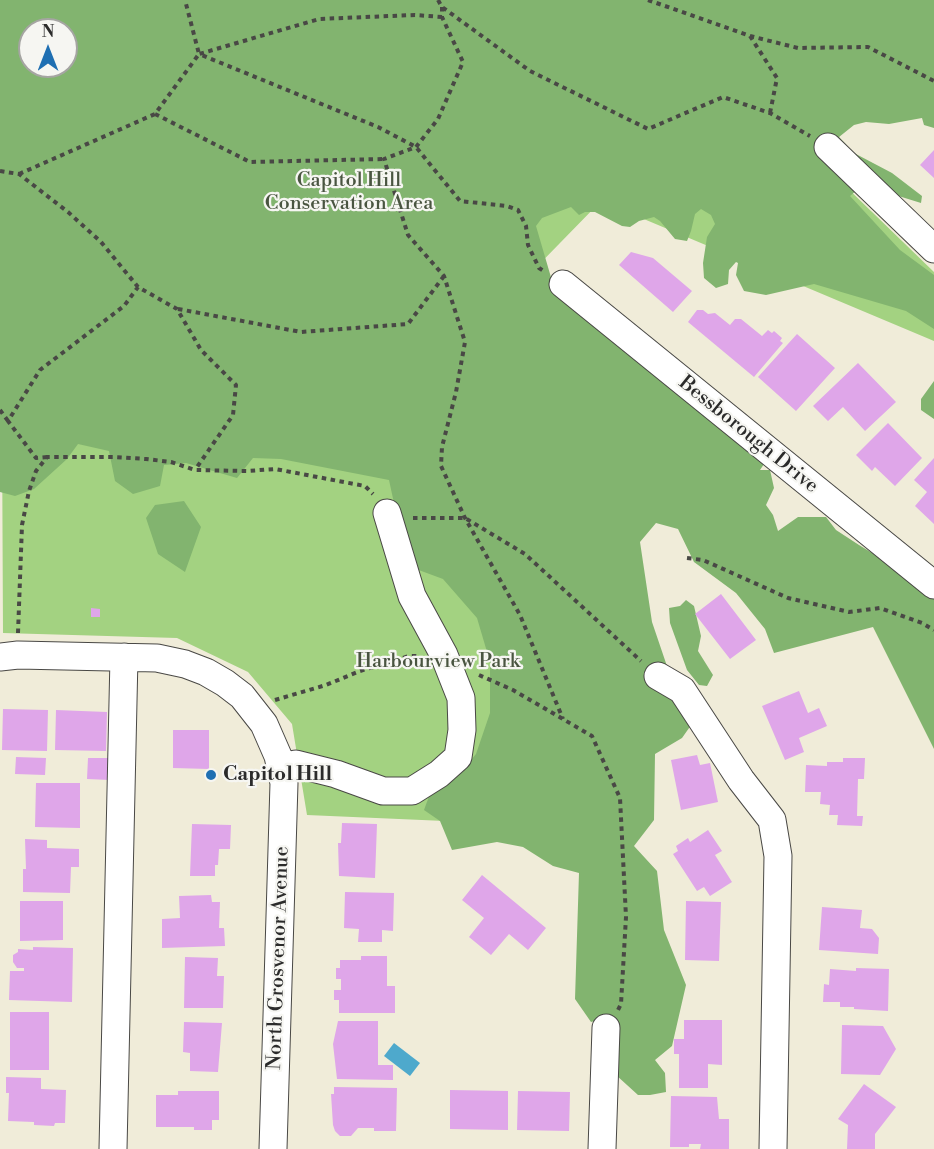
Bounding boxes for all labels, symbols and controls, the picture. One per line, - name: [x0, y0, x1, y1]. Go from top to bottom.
- north arrow: [18, 18, 78, 78]
- text: N: [42, 22, 54, 42]
- park label: Capitol Hill Conservation Area: [265, 169, 433, 216]
- street label: Bessborough Drive: [673, 371, 823, 499]
- park label: Harbourview Park: [356, 650, 520, 674]
- place label: Capitol Hill: [223, 763, 332, 787]
- marker: Capitol Hill: [204, 768, 218, 782]
- street label: North Grosvenor Avenue: [263, 846, 295, 1070]

